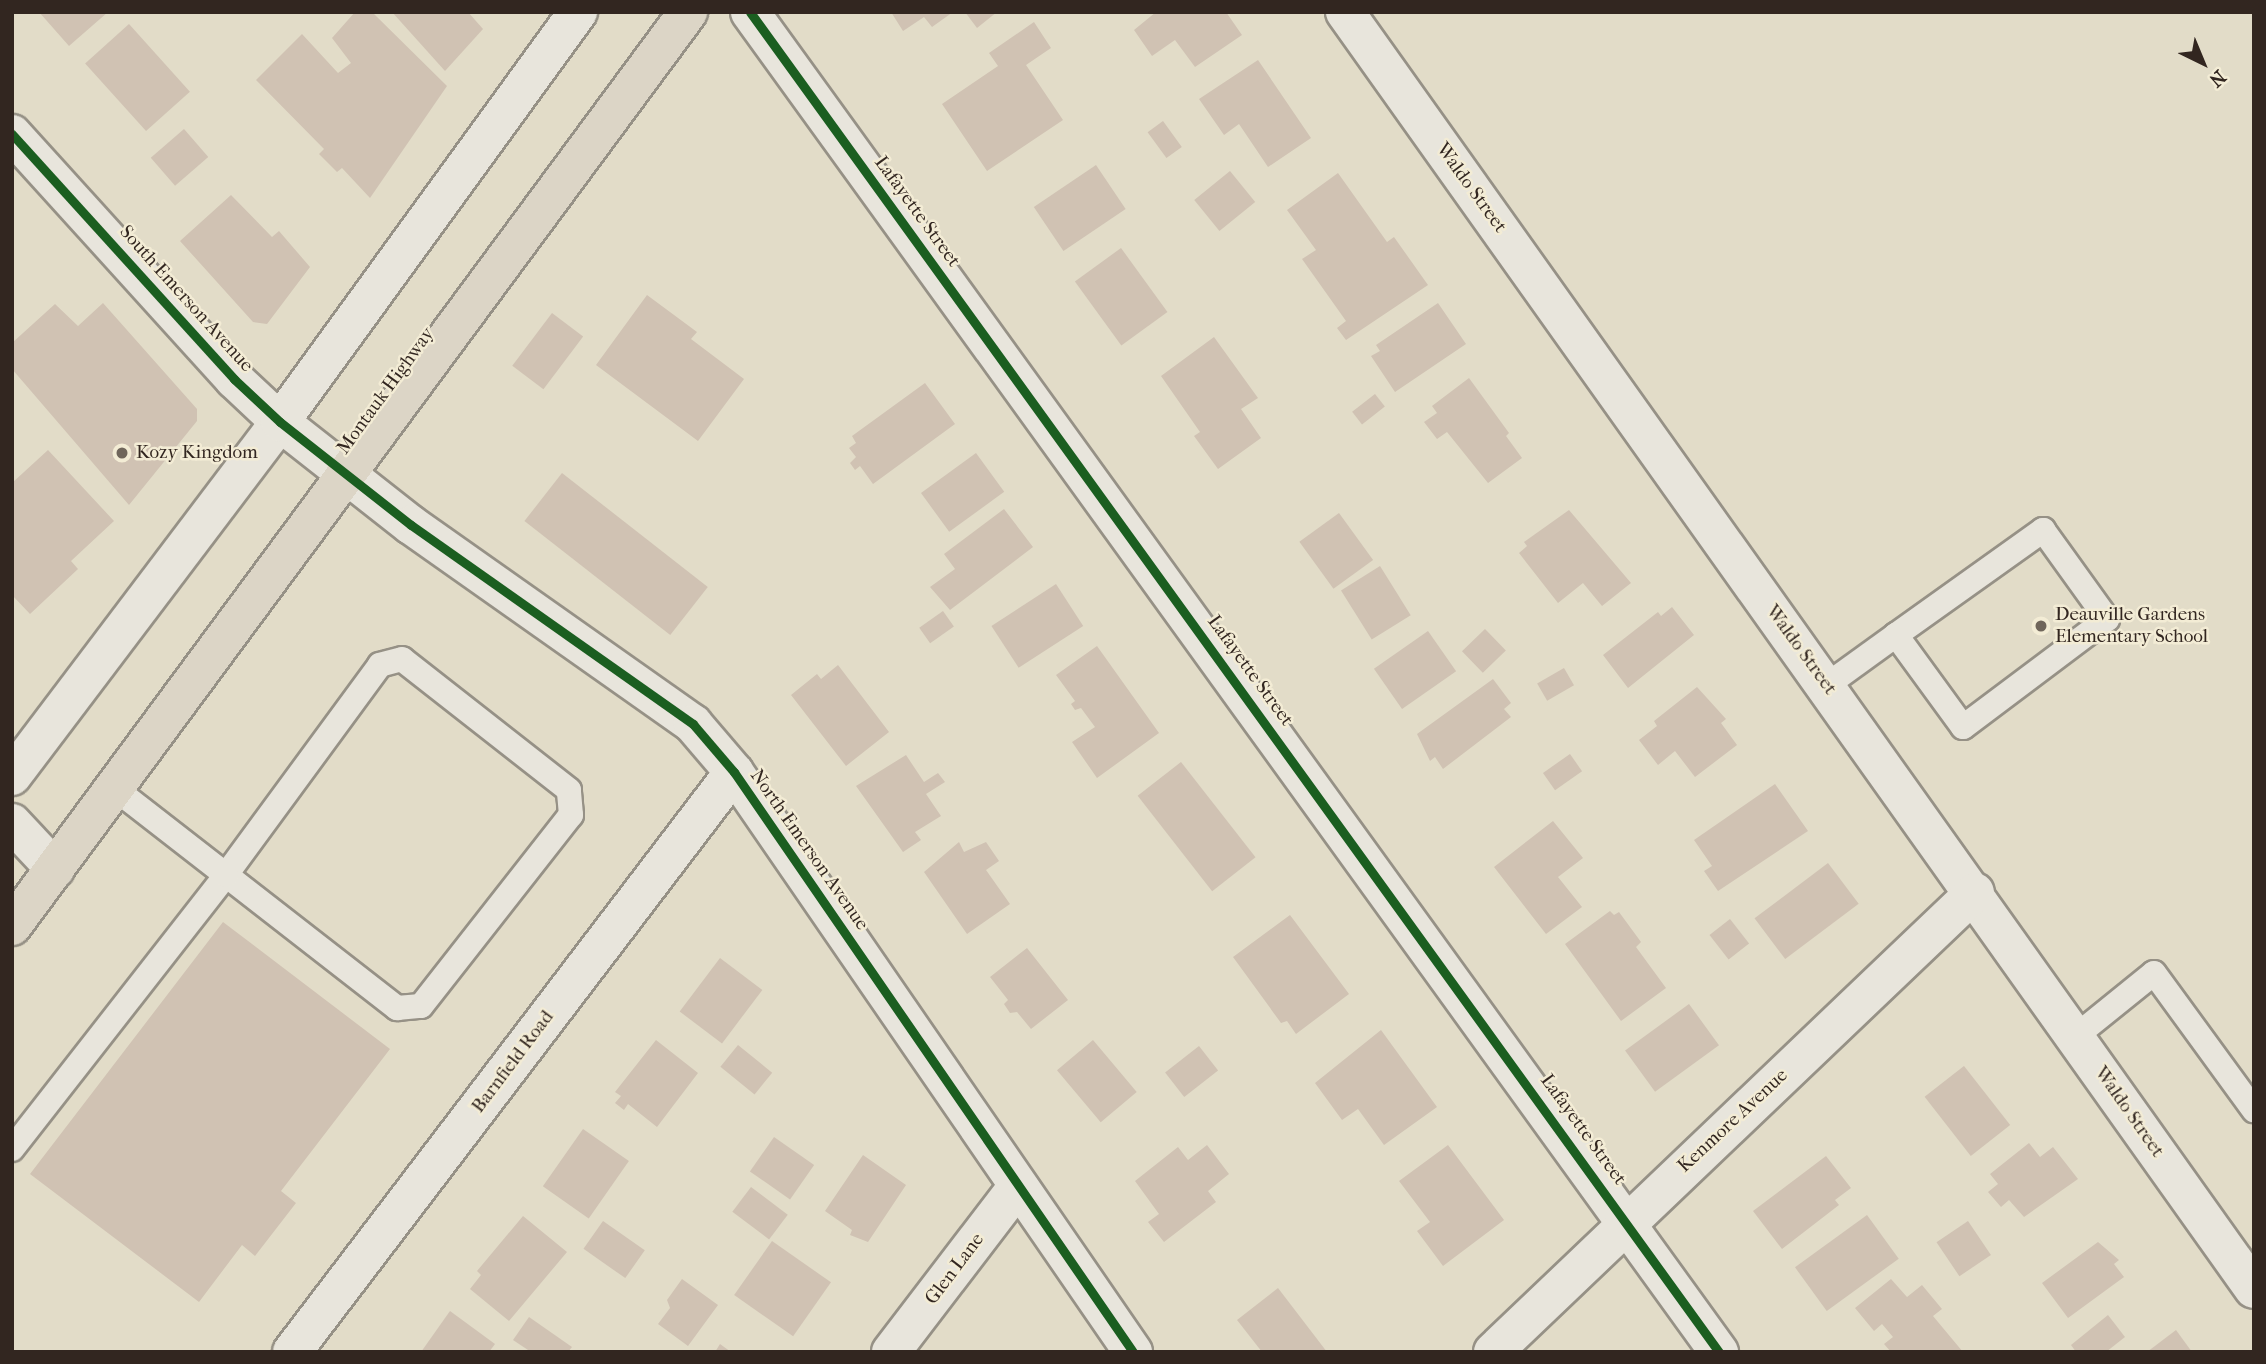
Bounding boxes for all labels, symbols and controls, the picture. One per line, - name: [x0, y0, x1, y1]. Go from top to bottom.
- north arrow: [2168, 28, 2238, 98]
- text: N: [2205, 65, 2230, 91]
- street label: Waldo Street: [1431, 139, 1511, 237]
- street label: Lafayette Street: [869, 152, 965, 272]
- street label: South Emerson Avenue: [114, 221, 258, 377]
- street label: Montauk Highway: [332, 323, 440, 459]
- place label: Kozy Kingdom: [136, 442, 258, 464]
- marker: Kozy Kingdom: [114, 445, 130, 461]
- street label: Waldo Street: [1761, 601, 1841, 699]
- place label: Deauville Gardens Elementary School: [2055, 604, 2208, 648]
- street label: Lafayette Street: [1202, 611, 1298, 731]
- marker: Deauville Gardens Elementary School: [2033, 618, 2049, 634]
- street label: North Emerson Avenue: [745, 765, 873, 935]
- street label: Barnfield Road: [467, 1006, 559, 1118]
- street label: Waldo Street: [2089, 1062, 2169, 1162]
- street label: Kenmore Avenue: [1673, 1064, 1793, 1178]
- street label: Lafayette Street: [1535, 1070, 1631, 1190]
- street label: Glen Lane: [921, 1229, 989, 1309]

